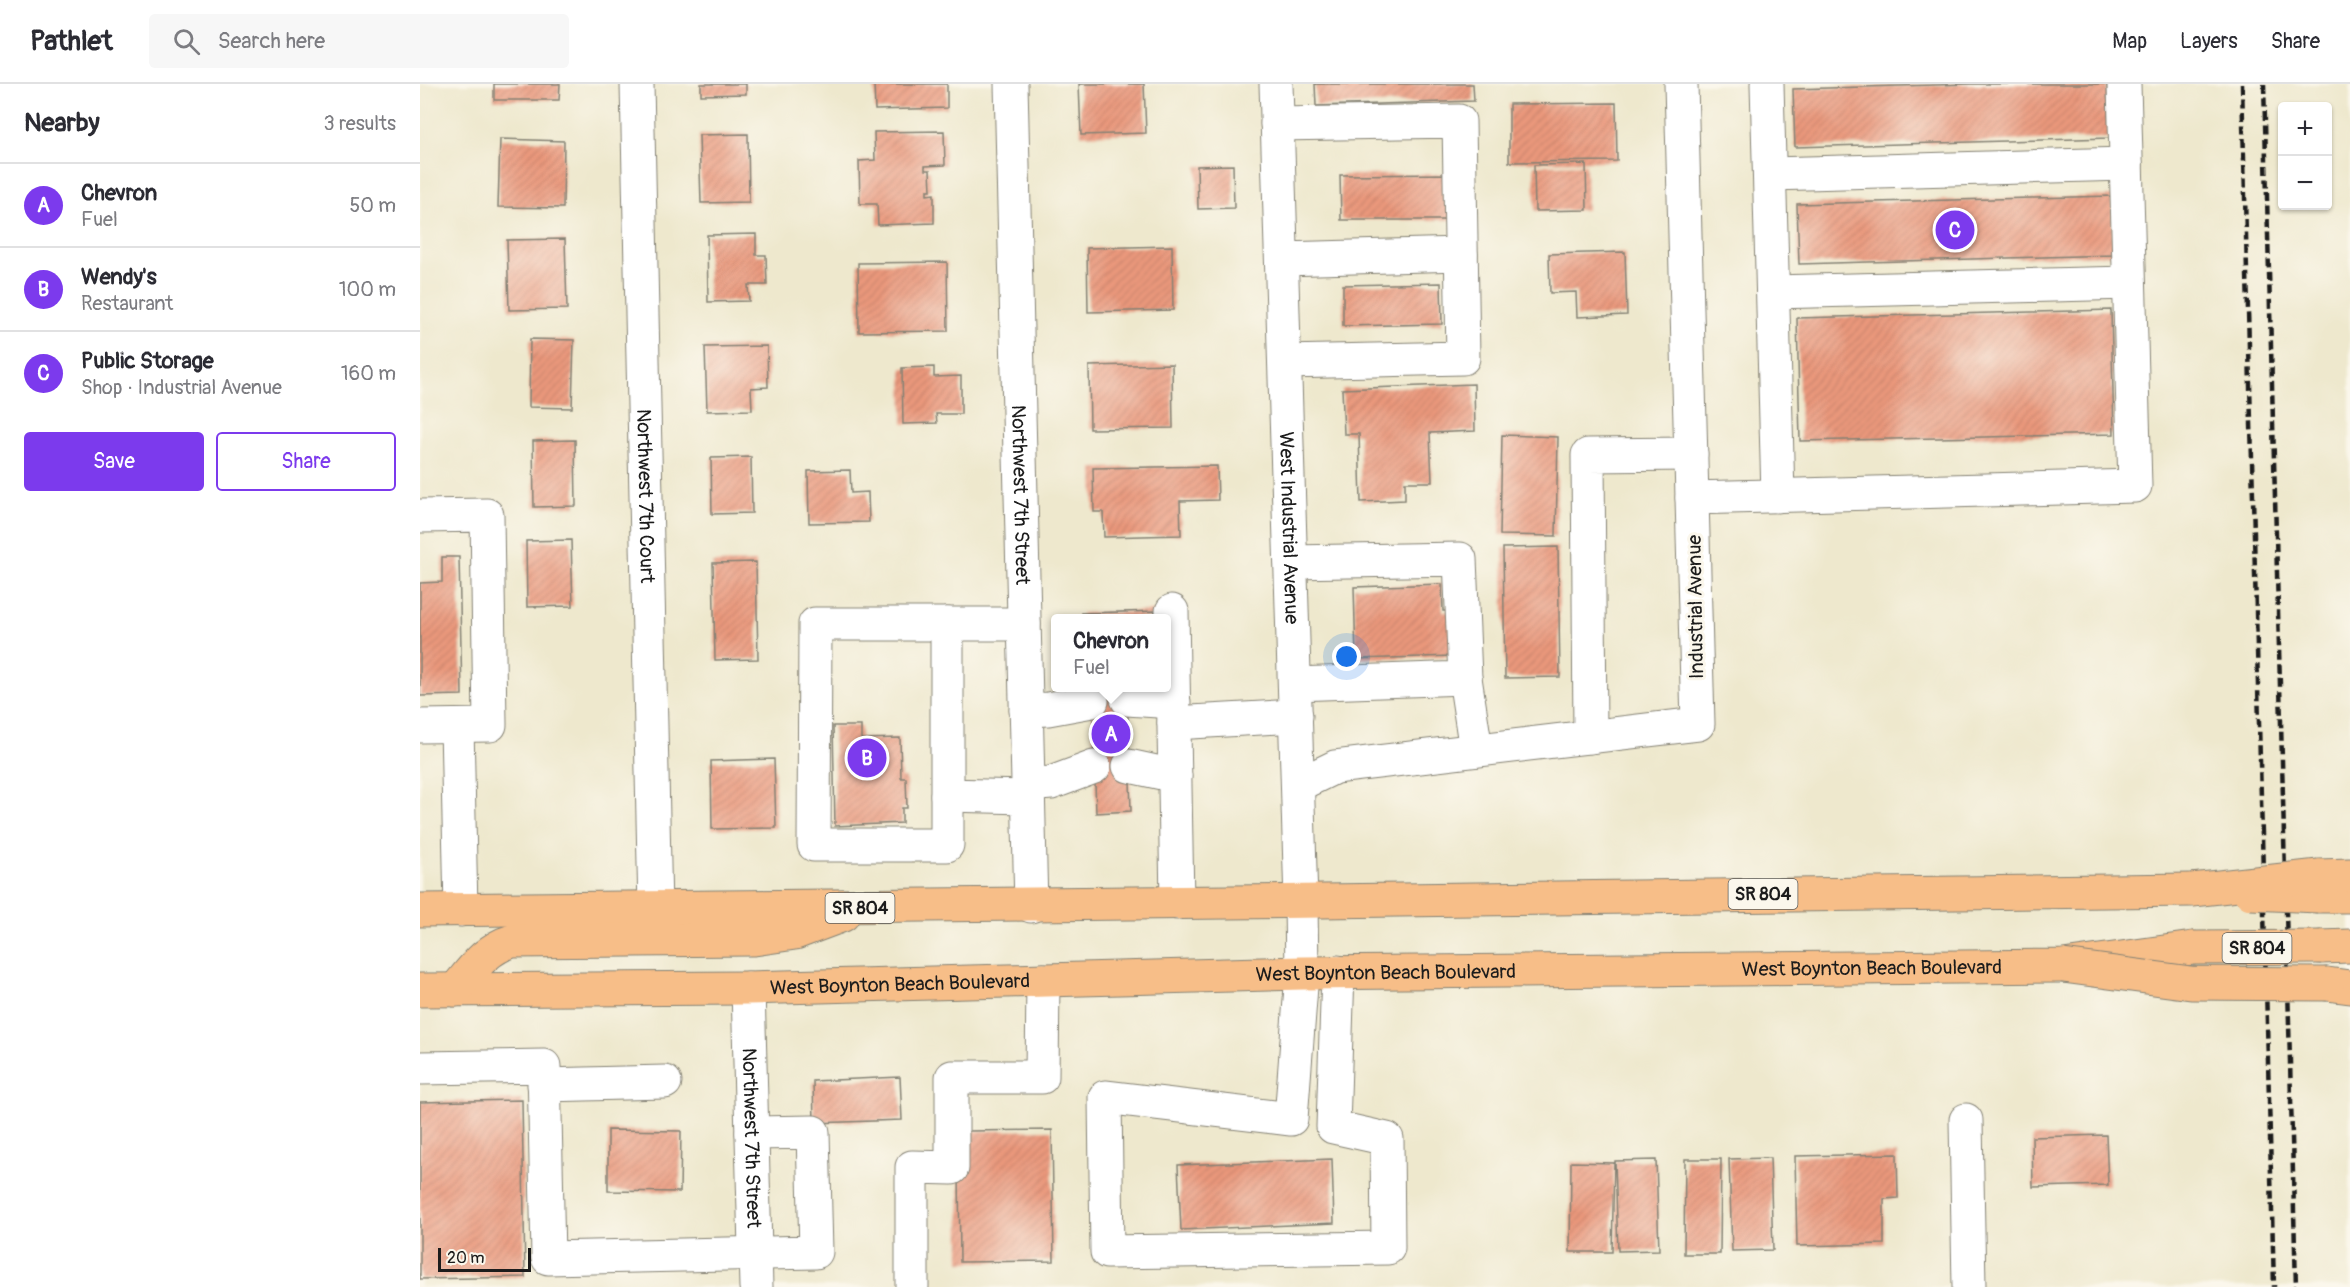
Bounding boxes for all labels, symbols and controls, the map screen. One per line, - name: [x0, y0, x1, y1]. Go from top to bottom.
- search box: [149, 14, 569, 68]
- text: Pathlet: [30, 24, 113, 59]
- icon: search: [170, 25, 203, 58]
- text: Search here: [218, 27, 325, 55]
- text: Map: [2112, 28, 2147, 55]
- text: Layers: [2180, 28, 2238, 55]
- text: Share: [2271, 28, 2320, 55]
- map controls: [2278, 102, 2332, 210]
- button: +: [2278, 102, 2332, 156]
- text: Nearby: [24, 107, 100, 139]
- text: 3 results: [324, 111, 396, 136]
- button: −: [2278, 156, 2332, 210]
- text: Chevron: [81, 179, 157, 207]
- text: A: [37, 193, 50, 218]
- text: 50 m: [349, 193, 396, 218]
- text: Fuel: [81, 207, 118, 232]
- pin: C: [1936, 208, 1975, 252]
- text: Wendy's: [81, 263, 157, 291]
- text: B: [38, 277, 49, 302]
- text: 100 m: [339, 277, 396, 302]
- text: Restaurant: [81, 291, 173, 316]
- text: Public Storage: [81, 347, 214, 375]
- text: C: [37, 361, 50, 386]
- text: 160 m: [341, 361, 396, 386]
- text: Shop · Industrial Avenue: [81, 375, 282, 400]
- street label: Northwest 7th Street: [1006, 404, 1035, 586]
- street label: Northwest 7th Court: [631, 408, 660, 584]
- street label: West Industrial Avenue: [1274, 431, 1305, 625]
- button: Save: [24, 432, 204, 491]
- button: Share: [216, 432, 396, 491]
- street label: Industrial Avenue: [1682, 534, 1709, 679]
- popup: [1051, 614, 1171, 692]
- text: Chevron: [1073, 627, 1149, 655]
- your location: [1332, 642, 1361, 671]
- text: Fuel: [1073, 655, 1110, 680]
- pin: A: [1092, 712, 1130, 756]
- pin: B: [848, 736, 886, 780]
- road number: SR 804: [1728, 879, 1798, 909]
- road number: SR 804: [826, 893, 894, 923]
- road number: SR 804: [2222, 933, 2292, 963]
- street label: West Boynton Beach Boulevard: [1741, 955, 2002, 982]
- street label: West Boynton Beach Boulevard: [1255, 959, 1516, 987]
- street label: West Boynton Beach Boulevard: [769, 968, 1030, 1000]
- street label: Northwest 7th Street: [737, 1048, 766, 1229]
- scale bar: [438, 1245, 531, 1272]
- text: 20 m: [447, 1248, 485, 1268]

